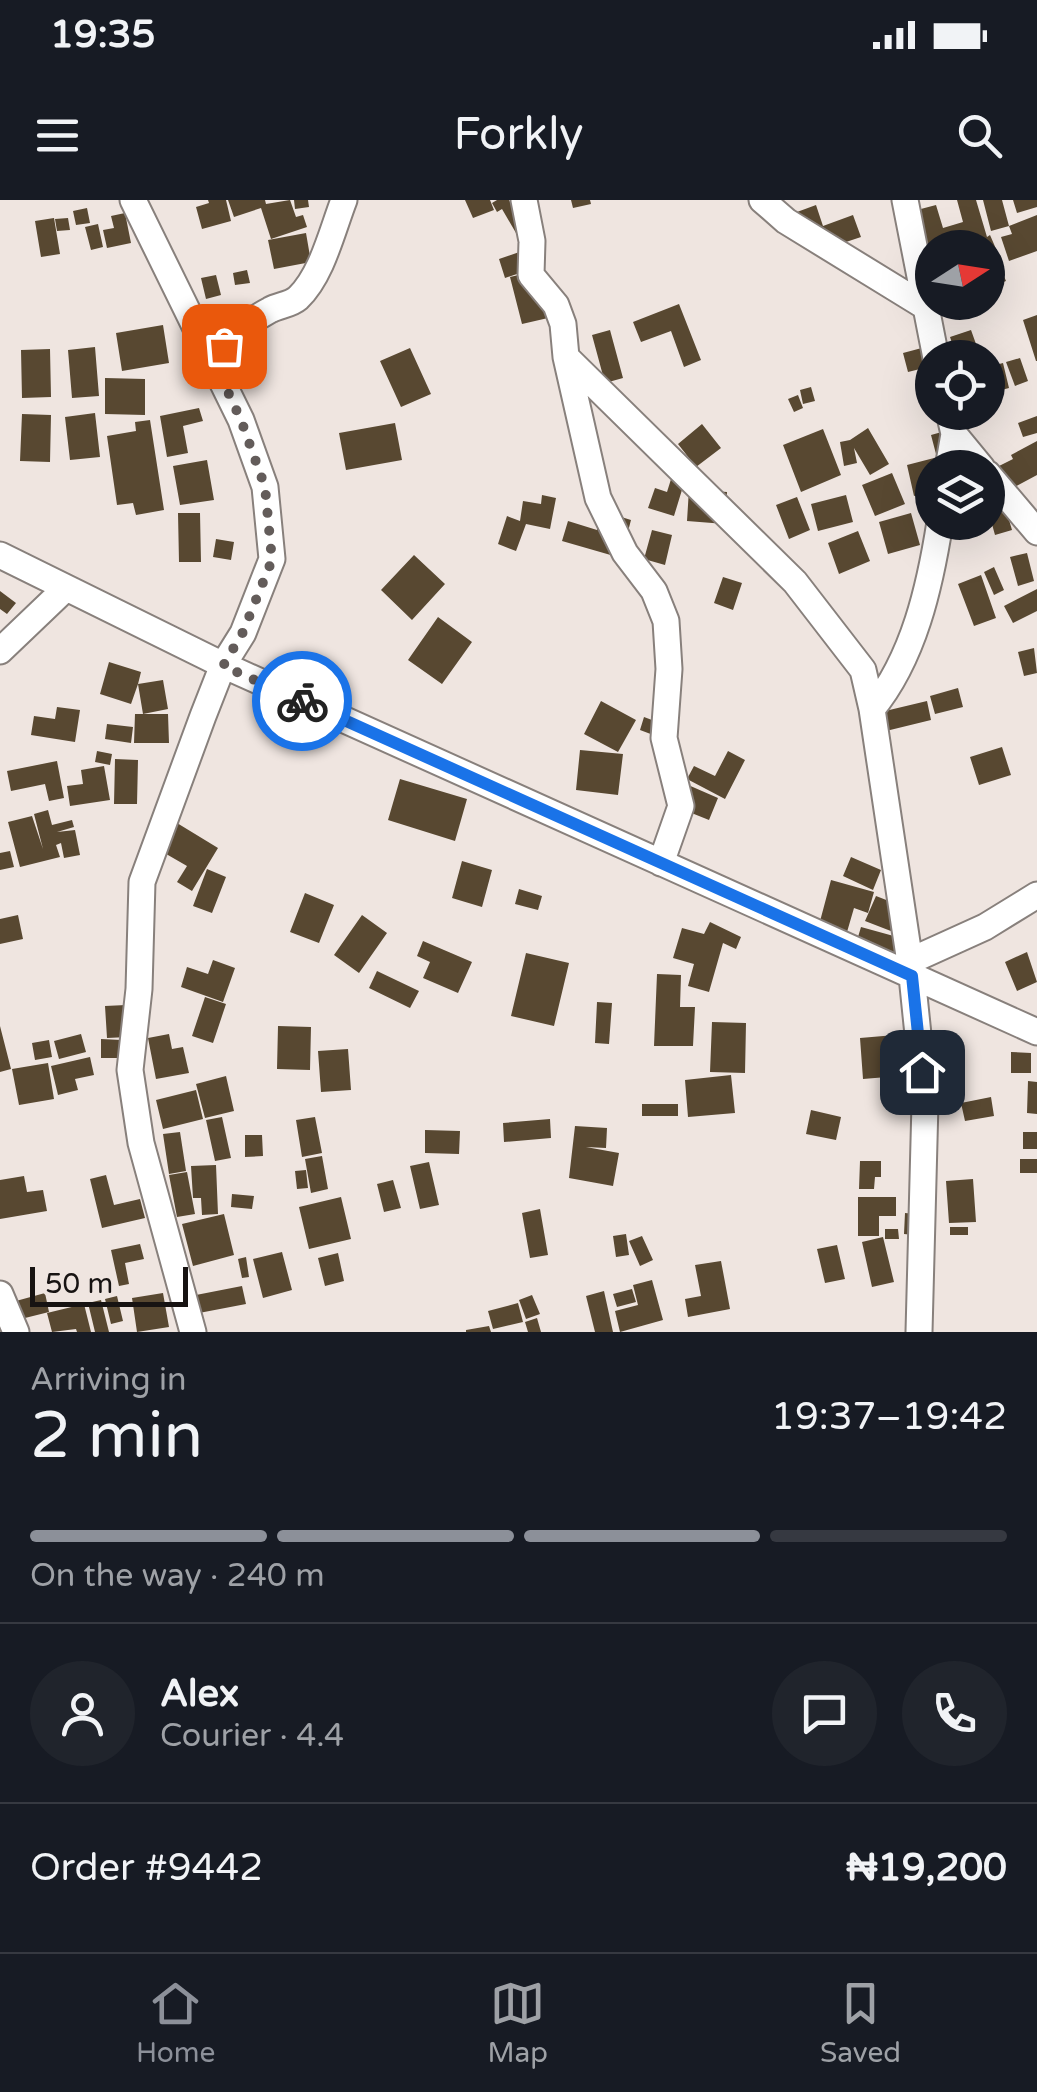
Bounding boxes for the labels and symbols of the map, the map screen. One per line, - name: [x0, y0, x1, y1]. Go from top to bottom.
- north arrow: [915, 230, 1005, 320]
- pin: [182, 304, 267, 389]
- courier: [252, 651, 352, 751]
- pin: [880, 1030, 965, 1115]
- scale bar: [30, 1262, 188, 1306]

